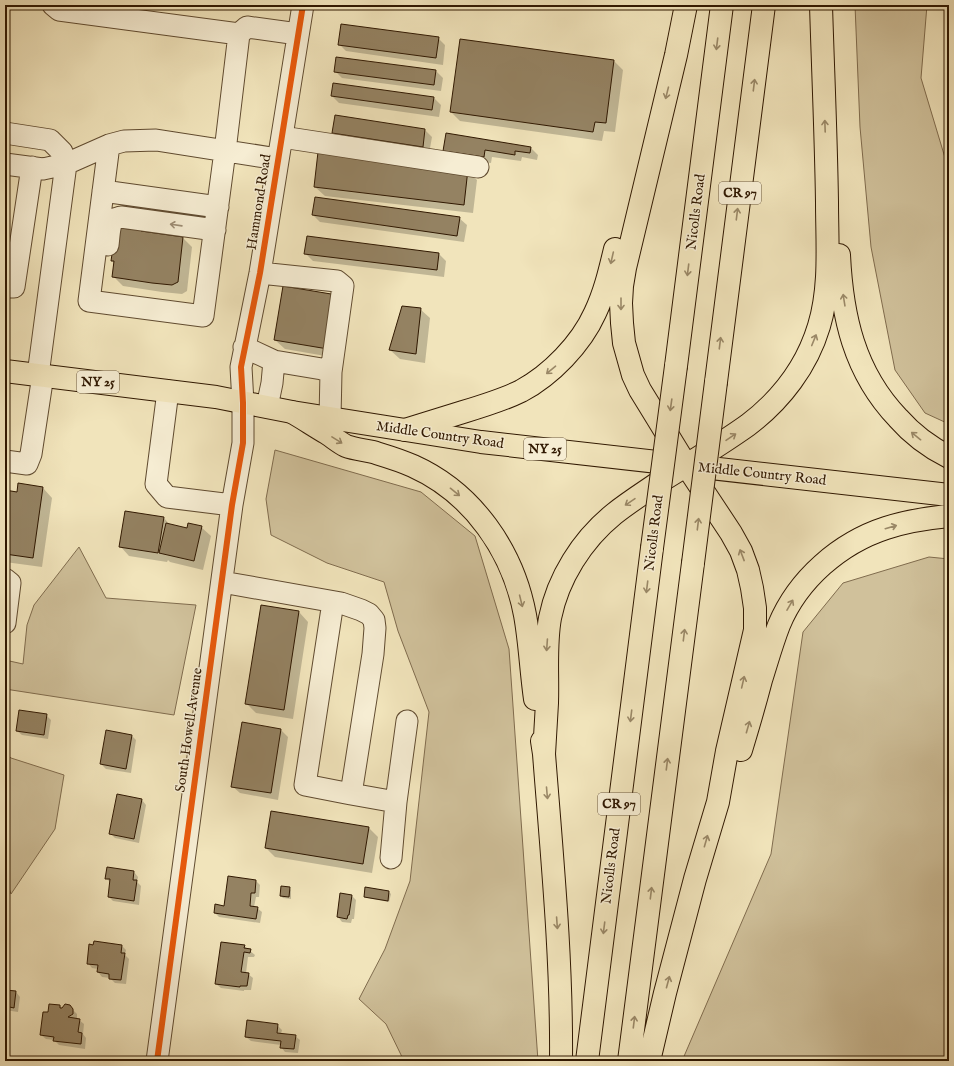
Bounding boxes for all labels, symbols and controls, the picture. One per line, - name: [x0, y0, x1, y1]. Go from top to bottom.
- one-way arrow: [713, 37, 721, 50]
- one-way arrow: [750, 79, 757, 92]
- one-way arrow: [663, 86, 671, 99]
- one-way arrow: [821, 120, 829, 133]
- street label: Hammond Road: [243, 152, 276, 251]
- street label: Nicolls Road: [682, 172, 710, 251]
- road number: CR 97: [719, 182, 761, 204]
- one-way arrow: [733, 208, 741, 221]
- one-way arrow: [170, 221, 183, 228]
- one-way arrow: [608, 251, 616, 264]
- one-way arrow: [684, 263, 692, 276]
- one-way arrow: [840, 294, 848, 307]
- one-way arrow: [617, 297, 625, 310]
- one-way arrow: [811, 334, 819, 346]
- one-way arrow: [717, 337, 724, 350]
- one-way arrow: [546, 365, 556, 374]
- road number: NY 25: [77, 371, 119, 393]
- one-way arrow: [667, 398, 675, 411]
- street label: Middle Country Road: [375, 417, 506, 453]
- one-way arrow: [911, 431, 922, 440]
- one-way arrow: [725, 433, 736, 441]
- one-way arrow: [331, 436, 342, 444]
- road number: NY 25: [524, 438, 566, 460]
- street label: Middle Country Road: [697, 458, 827, 490]
- one-way arrow: [449, 488, 460, 496]
- street label: Nicolls Road: [640, 493, 668, 572]
- one-way arrow: [625, 498, 636, 506]
- one-way arrow: [694, 518, 702, 531]
- one-way arrow: [884, 523, 897, 530]
- one-way arrow: [738, 549, 746, 561]
- one-way arrow: [643, 580, 651, 593]
- one-way arrow: [518, 594, 526, 607]
- one-way arrow: [787, 599, 795, 611]
- one-way arrow: [680, 629, 688, 642]
- one-way arrow: [544, 638, 551, 651]
- street label: South Howell Avenue: [171, 666, 207, 793]
- one-way arrow: [739, 675, 747, 688]
- one-way arrow: [627, 709, 635, 722]
- one-way arrow: [745, 721, 752, 734]
- one-way arrow: [663, 758, 671, 771]
- one-way arrow: [544, 786, 551, 799]
- road number: CR 97: [598, 793, 640, 815]
- street label: Nicolls Road: [597, 826, 625, 905]
- one-way arrow: [703, 835, 710, 848]
- one-way arrow: [647, 887, 654, 900]
- one-way arrow: [554, 916, 561, 929]
- one-way arrow: [600, 921, 608, 934]
- one-way arrow: [665, 976, 673, 989]
- one-way arrow: [630, 1016, 638, 1029]

